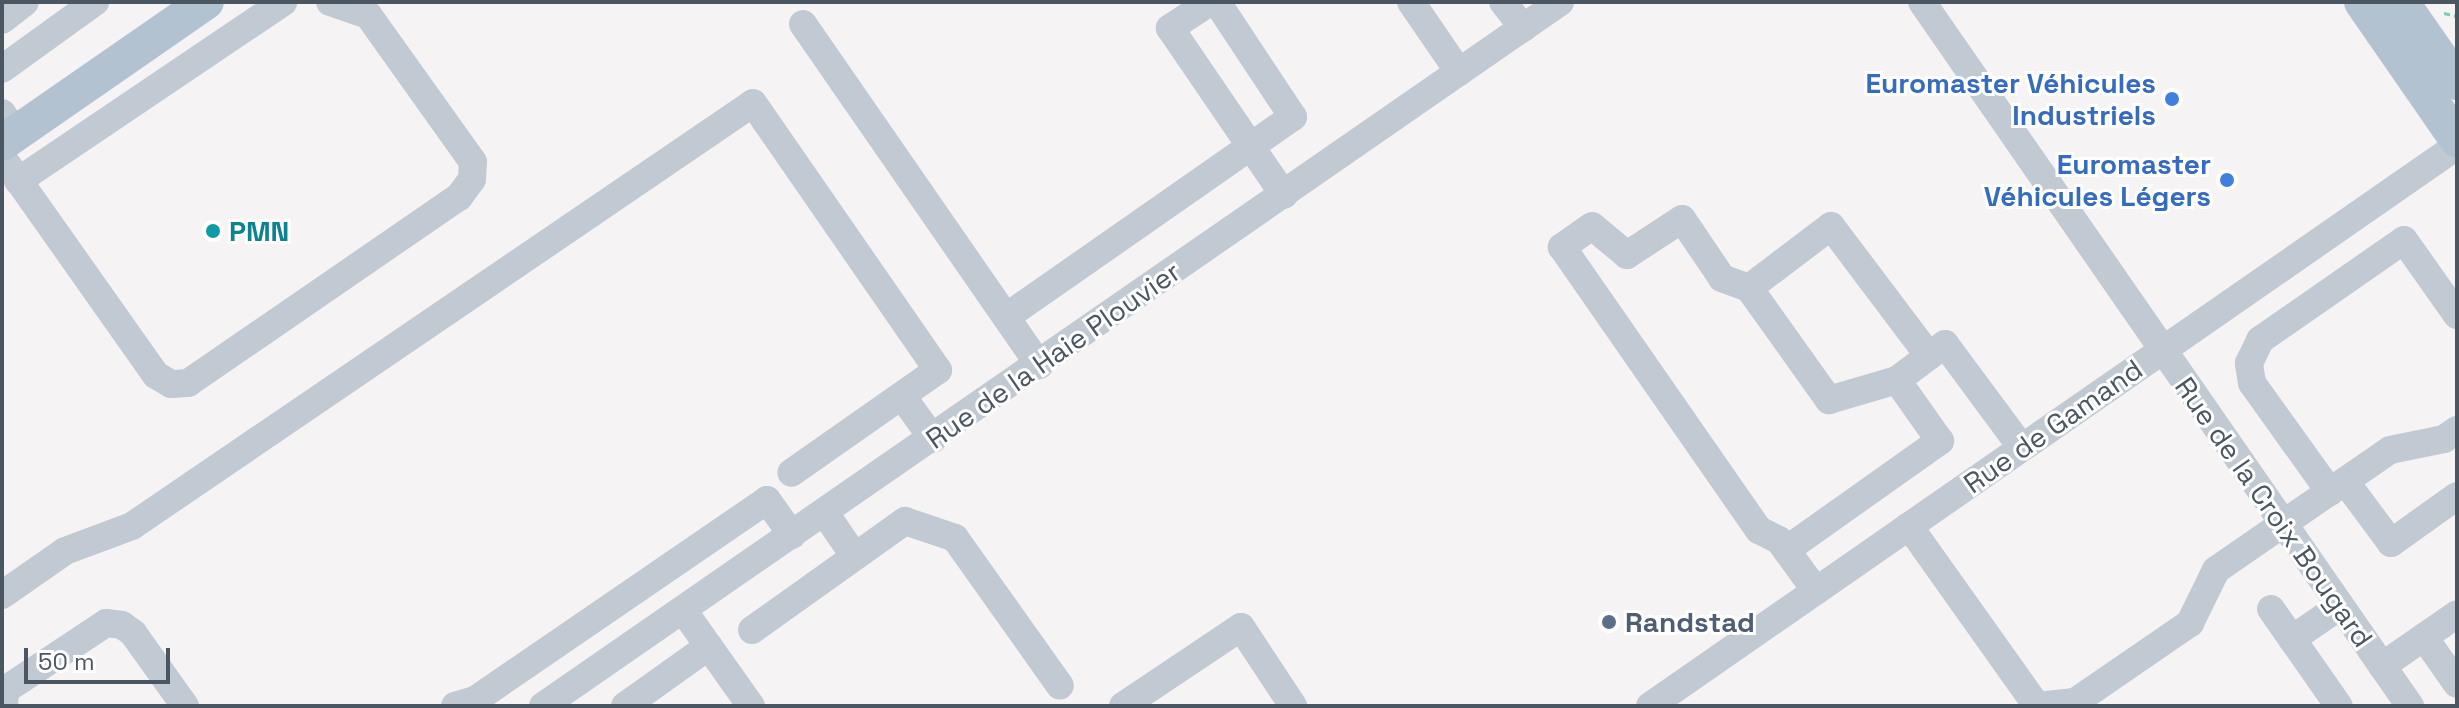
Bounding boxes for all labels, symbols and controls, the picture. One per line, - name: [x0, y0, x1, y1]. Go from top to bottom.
- place label: Euromaster Véhicules Industriels: [1865, 66, 2156, 132]
- marker: Euromaster Véhicules Industriels: [2163, 90, 2181, 108]
- place label: Euromaster Véhicules Légers: [1984, 147, 2211, 213]
- marker: Euromaster Véhicules Légers: [2218, 171, 2236, 189]
- place label: PMN: [229, 214, 289, 248]
- marker: PMN: [204, 222, 222, 240]
- street label: Rue de la Haie Plouvier: [919, 254, 1187, 456]
- street label: Rue de Gamand: [1957, 352, 2149, 500]
- street label: Rue de la Croix Bougard: [2168, 371, 2380, 653]
- place label: Randstad: [1625, 605, 1755, 639]
- marker: Randstad: [1600, 613, 1618, 631]
- scale bar: [28, 632, 174, 682]
- text: 50 m: [38, 646, 95, 677]

